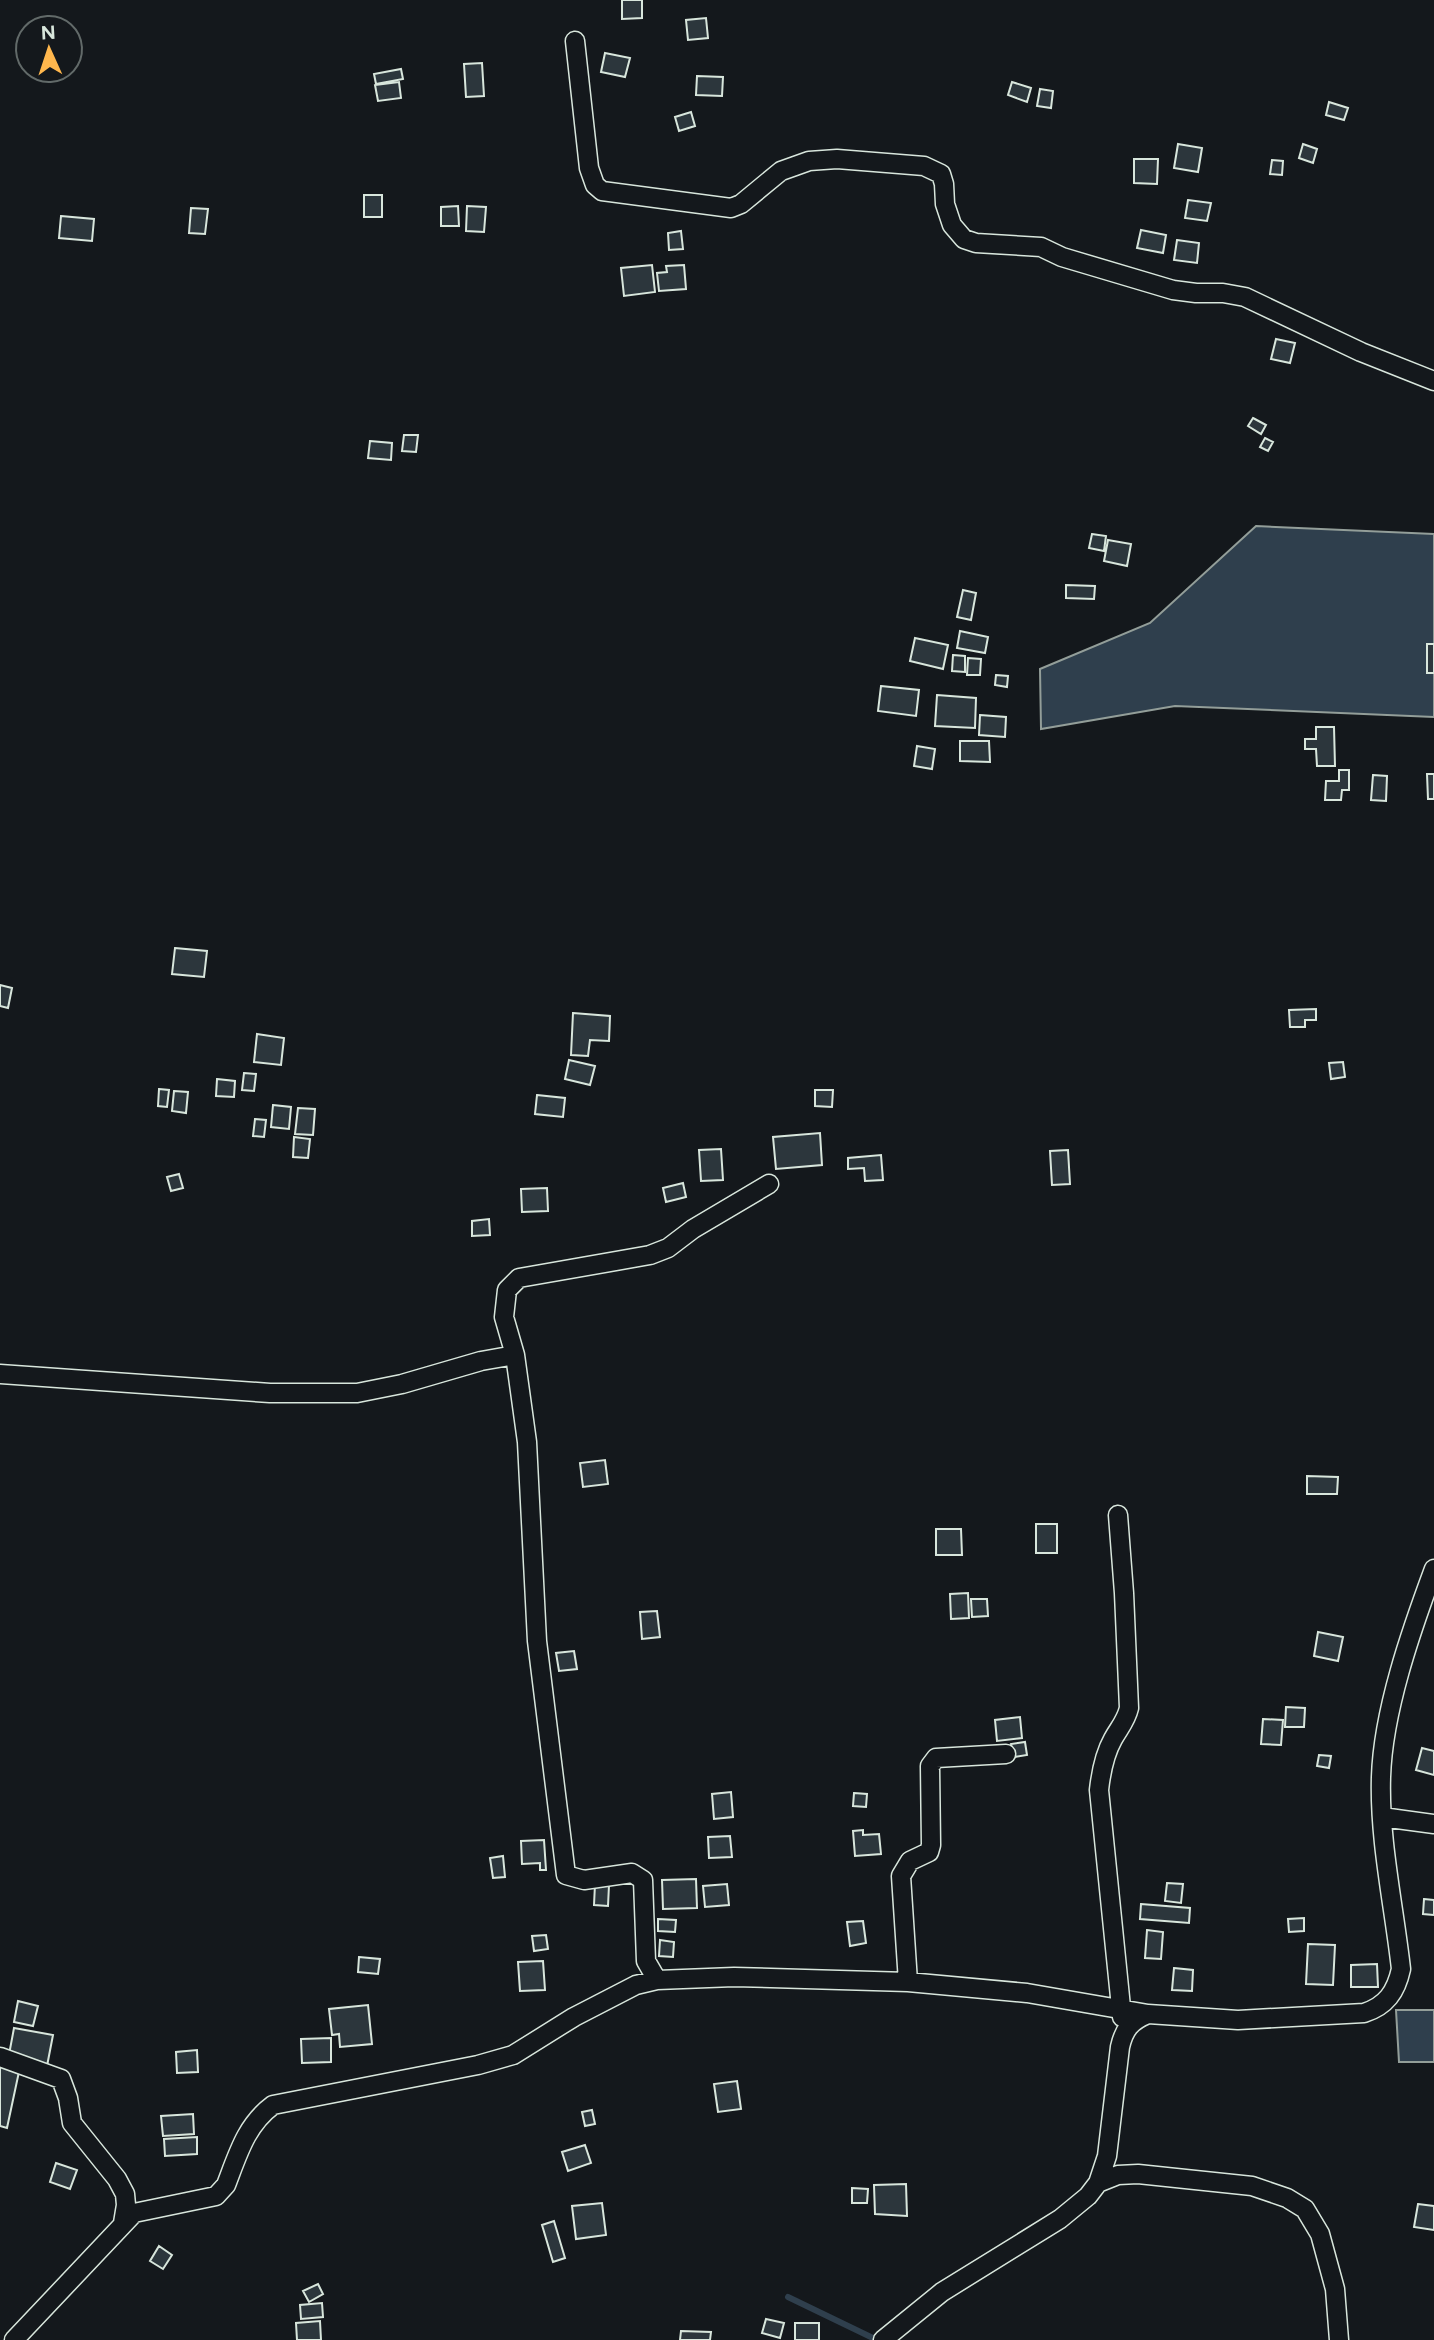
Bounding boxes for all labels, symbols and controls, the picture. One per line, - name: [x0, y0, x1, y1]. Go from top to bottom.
- north arrow: [14, 14, 84, 84]
- text: N: [40, 21, 56, 44]

